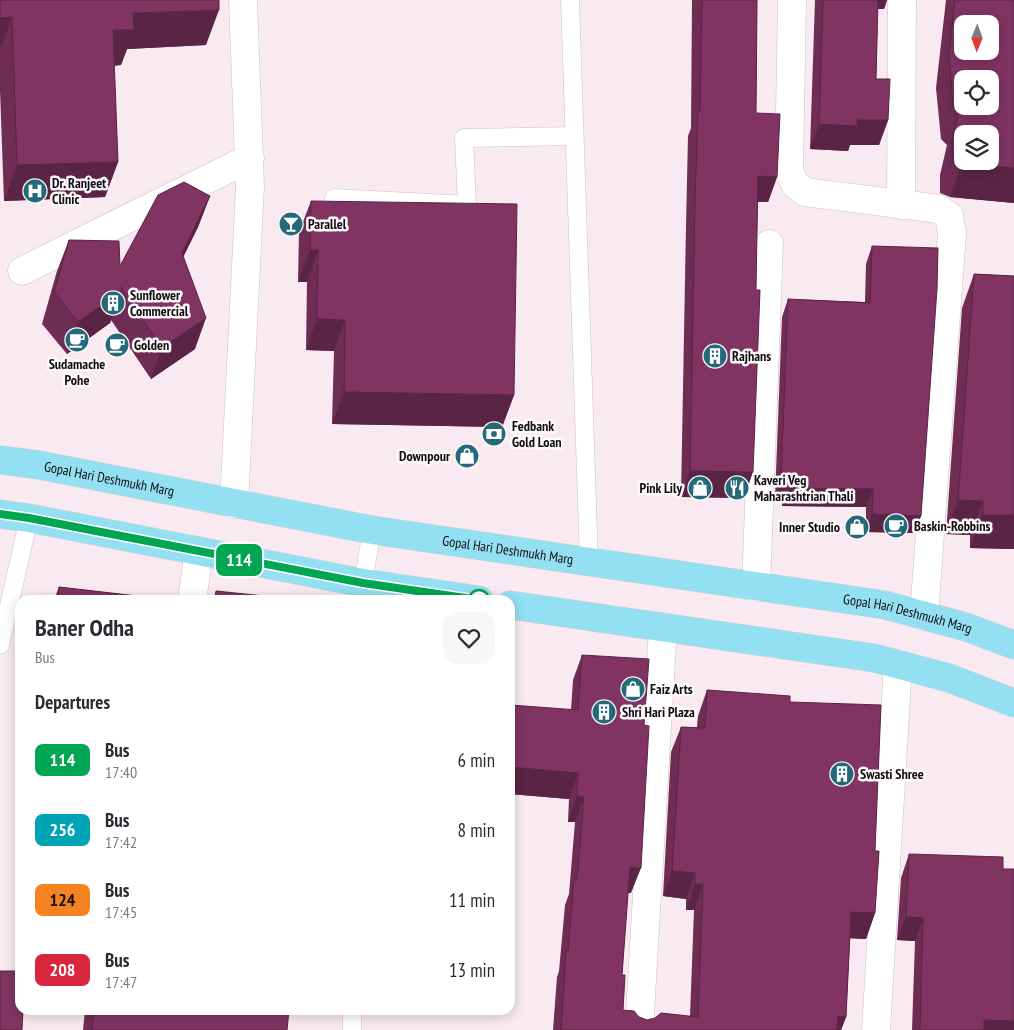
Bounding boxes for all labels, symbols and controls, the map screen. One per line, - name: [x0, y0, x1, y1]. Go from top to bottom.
- north arrow: [954, 15, 999, 60]
- map controls: [954, 15, 999, 170]
- button: locate: [954, 70, 999, 115]
- button: layers: [954, 125, 999, 170]
- place label: Dr. Ranjeet Clinic: [52, 174, 106, 208]
- hospital icon: Dr. Ranjeet Clinic: [22, 178, 48, 204]
- bar icon: Parallel: [278, 211, 304, 237]
- place label: Parallel: [308, 215, 347, 233]
- place label: Sunflower Commercial: [130, 286, 189, 320]
- building icon: Sunflower Commercial: [100, 290, 126, 316]
- cafe icon: Sudamache Pohe: [64, 327, 90, 353]
- cafe icon: Golden: [104, 332, 130, 358]
- place label: Golden: [134, 336, 169, 354]
- building icon: Rajhans: [702, 343, 728, 369]
- place label: Rajhans: [732, 347, 771, 365]
- place label: Sudamache Pohe: [49, 355, 105, 389]
- place label: Fedbank Gold Loan: [512, 417, 562, 451]
- bank icon: Fedbank Gold Loan: [481, 421, 507, 447]
- shop icon: Downpour: [454, 443, 480, 469]
- place label: Downpour: [399, 447, 451, 465]
- street label: Gopal Hari Deshmukh Marg: [43, 457, 176, 500]
- place label: Kaveri Veg Maharashtrian Thali: [754, 471, 853, 505]
- shop icon: Pink Lily: [687, 475, 713, 501]
- restaurant icon: Kaveri Veg Maharashtrian Thali: [724, 475, 750, 501]
- place label: Pink Lily: [640, 479, 682, 497]
- cafe icon: Baskin-Robbins: [883, 513, 909, 539]
- shop icon: Inner Studio: [844, 514, 870, 540]
- place label: Baskin-Robbins: [914, 517, 990, 535]
- place label: Inner Studio: [779, 518, 840, 536]
- street label: Gopal Hari Deshmukh Marg: [441, 531, 575, 568]
- line badge: 114: [210, 544, 268, 576]
- text: 114: [226, 548, 252, 571]
- unlabelled marker: [468, 589, 490, 611]
- street label: Gopal Hari Deshmukh Marg: [842, 590, 975, 638]
- text: Baner Odha: [35, 612, 134, 643]
- button: heart: [443, 612, 495, 664]
- text: Bus: [35, 647, 55, 667]
- shop icon: Faiz Arts: [620, 676, 646, 702]
- place label: Faiz Arts: [650, 680, 693, 698]
- text: Departures: [35, 690, 110, 714]
- building icon: Shri Hari Plaza: [591, 699, 617, 725]
- place label: Shri Hari Plaza: [622, 703, 695, 721]
- text: Bus: [105, 738, 129, 762]
- text: 114: [50, 748, 75, 771]
- text: 6 min: [458, 748, 495, 772]
- building icon: Swasti Shree: [829, 761, 855, 787]
- text: 17:40: [105, 762, 137, 782]
- place label: Swasti Shree: [860, 765, 924, 783]
- text: Bus: [105, 808, 129, 832]
- text: 256: [50, 818, 75, 841]
- text: 8 min: [458, 818, 495, 842]
- text: 17:42: [105, 832, 137, 852]
- text: Bus: [105, 878, 129, 902]
- text: 124: [50, 888, 75, 911]
- text: 11 min: [449, 888, 495, 912]
- text: 17:45: [105, 902, 137, 922]
- text: Bus: [105, 948, 129, 972]
- text: 208: [50, 958, 75, 981]
- text: 13 min: [449, 958, 495, 982]
- text: 17:47: [105, 972, 137, 992]

